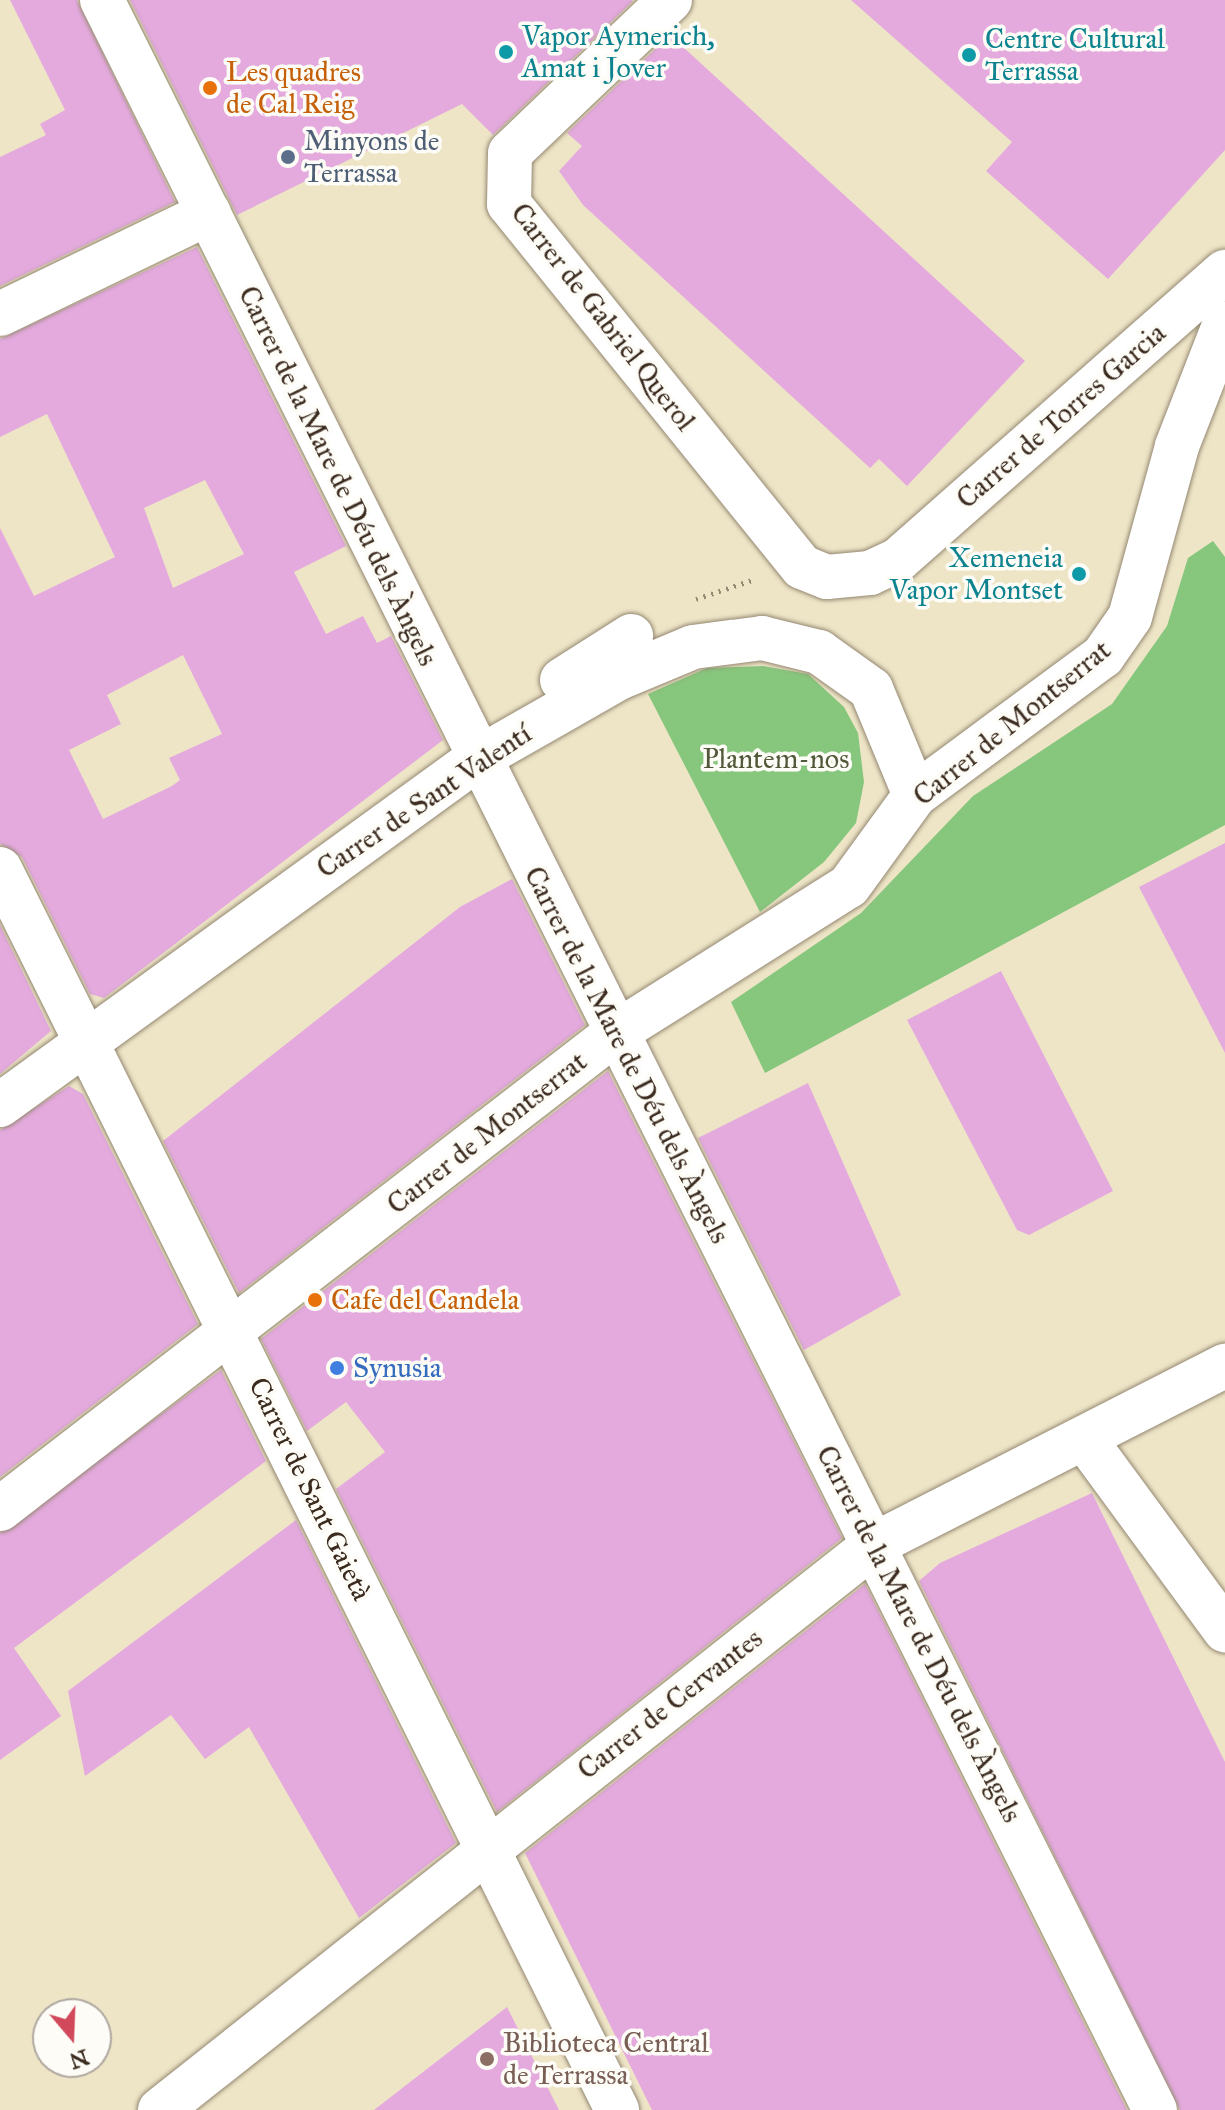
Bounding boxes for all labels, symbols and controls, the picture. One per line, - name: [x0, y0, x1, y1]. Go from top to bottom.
- place label: Vapor Aymerich, Amat i Jover: [522, 19, 715, 85]
- place label: Centre Cultural Terrassa: [985, 22, 1165, 88]
- marker: Vapor Aymerich, Amat i Jover: [497, 43, 515, 61]
- marker: Centre Cultural Terrassa: [960, 46, 978, 64]
- place label: Les quadres de Cal Reig: [226, 55, 361, 121]
- marker: Les quadres de Cal Reig: [201, 79, 219, 97]
- place label: Minyons de Terrassa: [304, 124, 440, 190]
- marker: Minyons de Terrassa: [279, 148, 297, 166]
- street label: Carrer de Gabriel Querol: [504, 197, 702, 437]
- street label: Carrer de la Mare de Déu dels Àngels: [231, 281, 445, 671]
- street label: Carrer de Torres Garcia: [950, 316, 1172, 516]
- place label: Xemeneia Vapor Montset: [890, 541, 1063, 607]
- marker: Xemeneia Vapor Montset: [1070, 565, 1088, 583]
- street label: Carrer de Montserrat: [907, 633, 1117, 813]
- street label: Carrer de Sant Valentí: [310, 717, 538, 885]
- park label: Plantem-nos: [703, 742, 849, 776]
- street label: Carrer de la Mare de Déu dels Àngels: [517, 861, 737, 1249]
- street label: Carrer de Montserrat: [380, 1045, 594, 1221]
- place label: Cafe del Candela: [331, 1283, 519, 1317]
- marker: Cafe del Candela: [306, 1291, 324, 1309]
- place label: Synusia: [353, 1351, 442, 1385]
- marker: Synusia: [328, 1359, 346, 1377]
- street label: Carrer de Sant Gaietà: [241, 1372, 379, 1606]
- street label: Carrer de la Mare de Déu dels Àngels: [809, 1440, 1029, 1828]
- street label: Carrer de Cervantes: [571, 1621, 769, 1787]
- north arrow: [32, 1998, 112, 2078]
- place label: Biblioteca Central de Terrassa: [503, 2026, 709, 2092]
- text: N: [66, 2043, 93, 2075]
- marker: Biblioteca Central de Terrassa: [478, 2050, 496, 2068]

